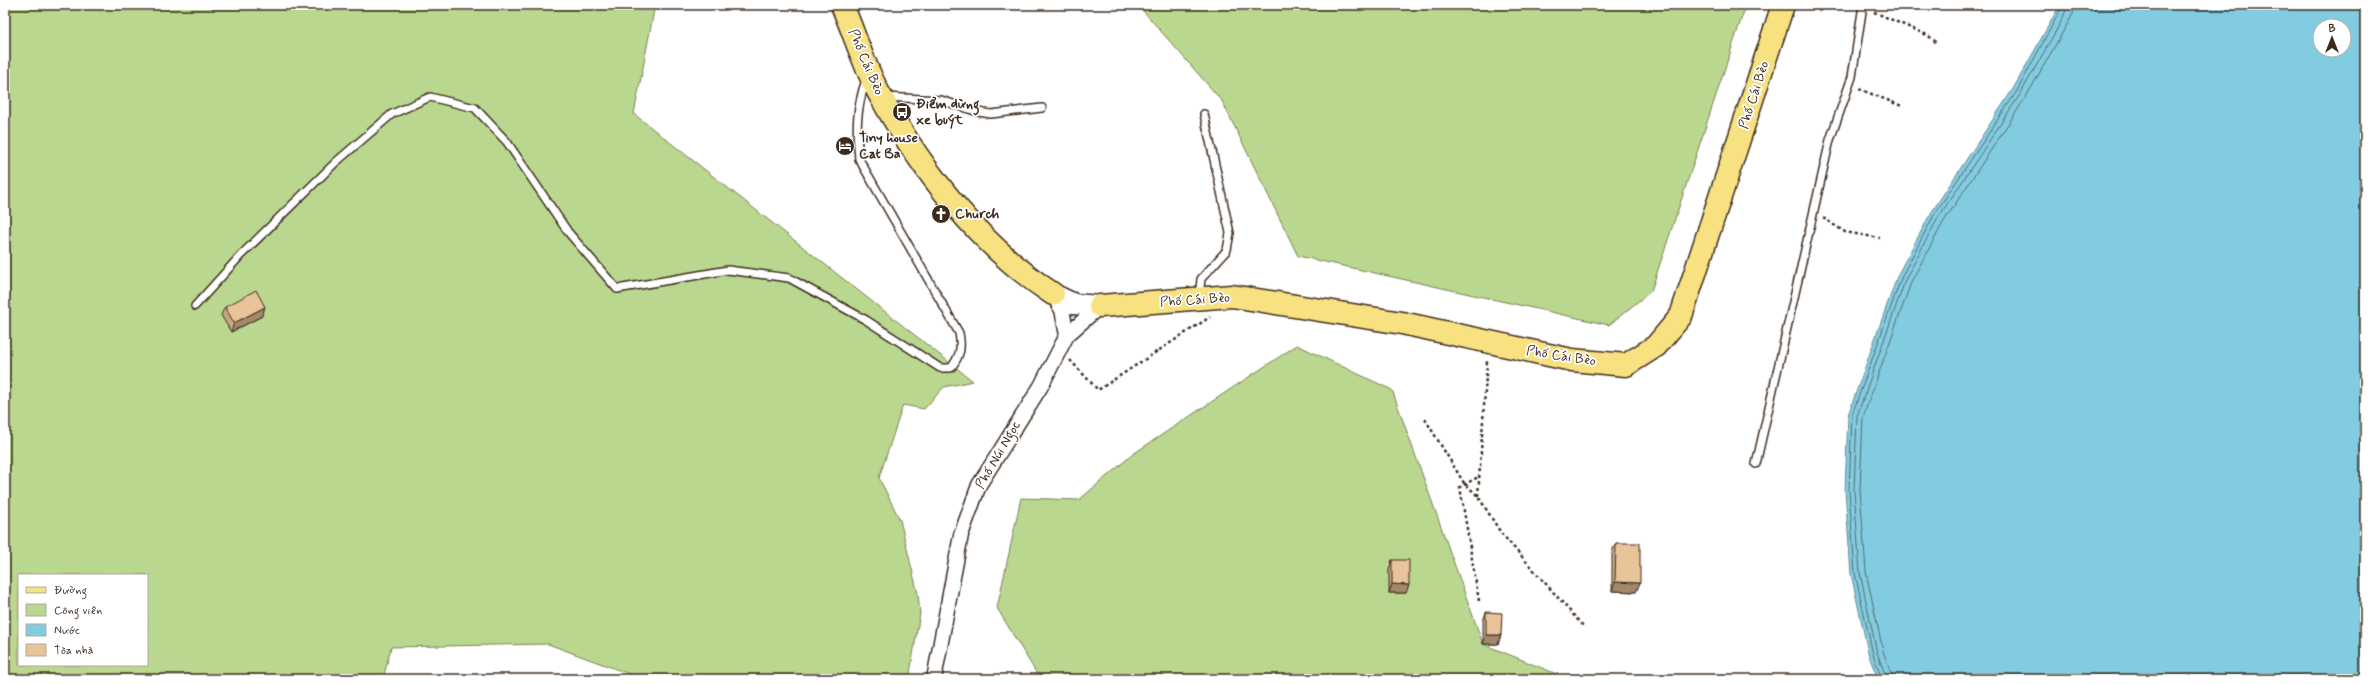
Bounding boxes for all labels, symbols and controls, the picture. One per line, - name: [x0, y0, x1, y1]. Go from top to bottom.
- north arrow: [2312, 18, 2352, 58]
- text: B: [2329, 22, 2336, 36]
- street label: Phố Cái Bèo: [844, 26, 888, 98]
- street label: Phố Cái Bèo: [1735, 59, 1773, 131]
- place label: Điểm dừng xe buýt: [916, 95, 980, 129]
- bus stop icon: Điểm dừng xe buýt: [891, 101, 913, 123]
- place label: Tiny house Cat Ba: [859, 129, 918, 163]
- hotel icon: Tiny house Cat Ba: [834, 135, 856, 157]
- church icon: Church: [930, 203, 952, 225]
- place label: Church: [955, 205, 1000, 223]
- street label: Phố Cái Bèo: [1159, 289, 1231, 311]
- street label: Phố Cái Bèo: [1525, 342, 1597, 370]
- street label: Phố Núi Ngọc: [971, 418, 1027, 493]
- legend: [18, 574, 148, 666]
- text: Đường: [54, 583, 87, 600]
- text: Công viên: [54, 603, 102, 620]
- text: Nước: [54, 623, 80, 639]
- text: Tòa nhà: [54, 643, 94, 659]

